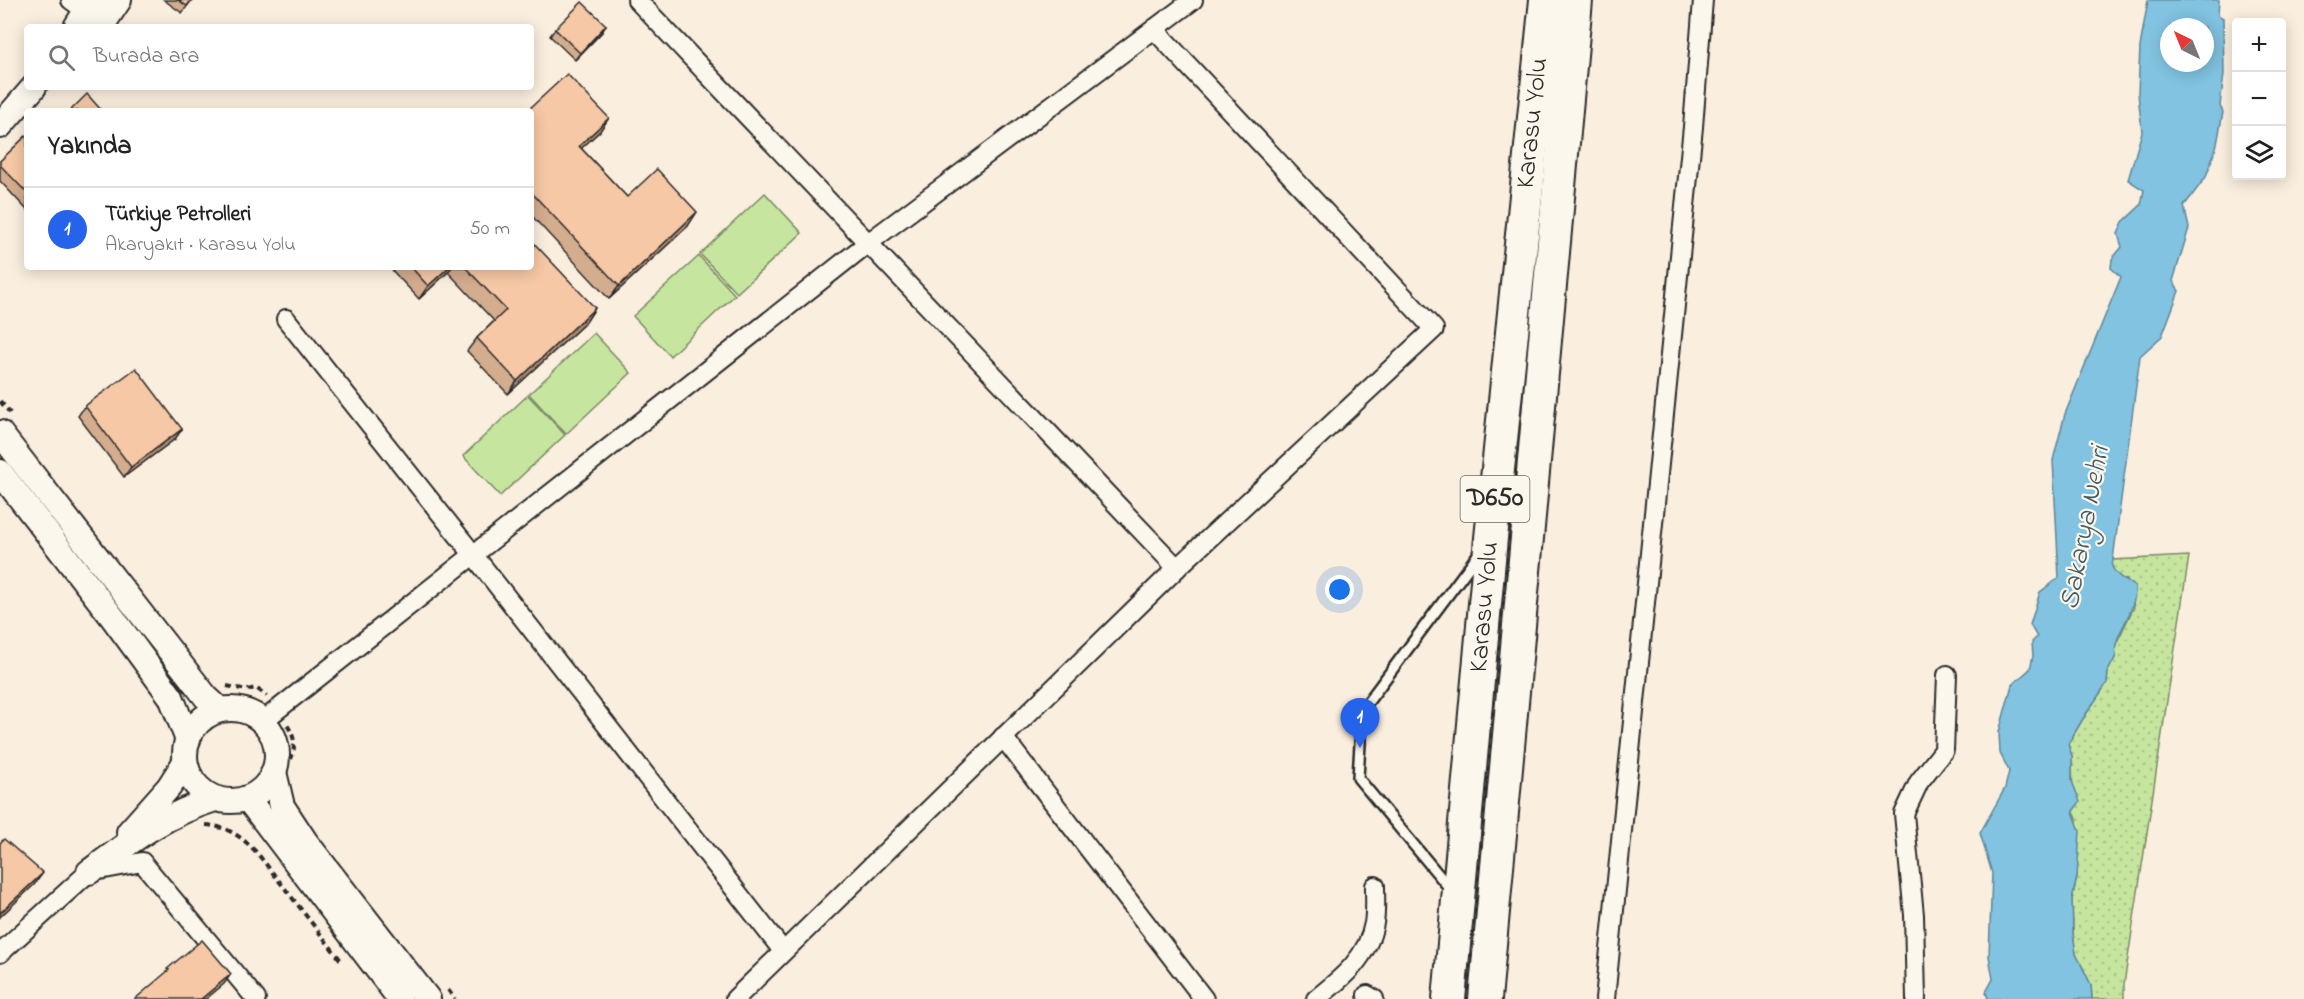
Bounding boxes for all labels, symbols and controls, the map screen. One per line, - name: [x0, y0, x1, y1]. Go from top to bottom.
- north arrow: [2160, 18, 2214, 72]
- map controls: [2232, 18, 2286, 180]
- button: +: [2232, 18, 2286, 72]
- search box: [24, 24, 534, 90]
- icon: search: [45, 41, 78, 74]
- text: Burada ara: [93, 41, 199, 73]
- street label: Karasu Yolu: [1507, 56, 1559, 190]
- button: −: [2232, 72, 2286, 126]
- button: layers: [2232, 126, 2286, 180]
- text: Yakında: [48, 128, 132, 166]
- text: Türkiye Petrolleri: [105, 199, 251, 231]
- text: 1: [64, 215, 71, 244]
- text: 50 m: [469, 215, 510, 244]
- text: Akaryakıt · Karasu Yolu: [105, 231, 296, 260]
- water label: Sakarya Nehri: [2050, 440, 2122, 613]
- road number: D650: [1460, 476, 1530, 522]
- street label: Karasu Yolu: [1460, 540, 1510, 674]
- your location: [1325, 575, 1354, 604]
- pin: 1: [1340, 698, 1380, 748]

